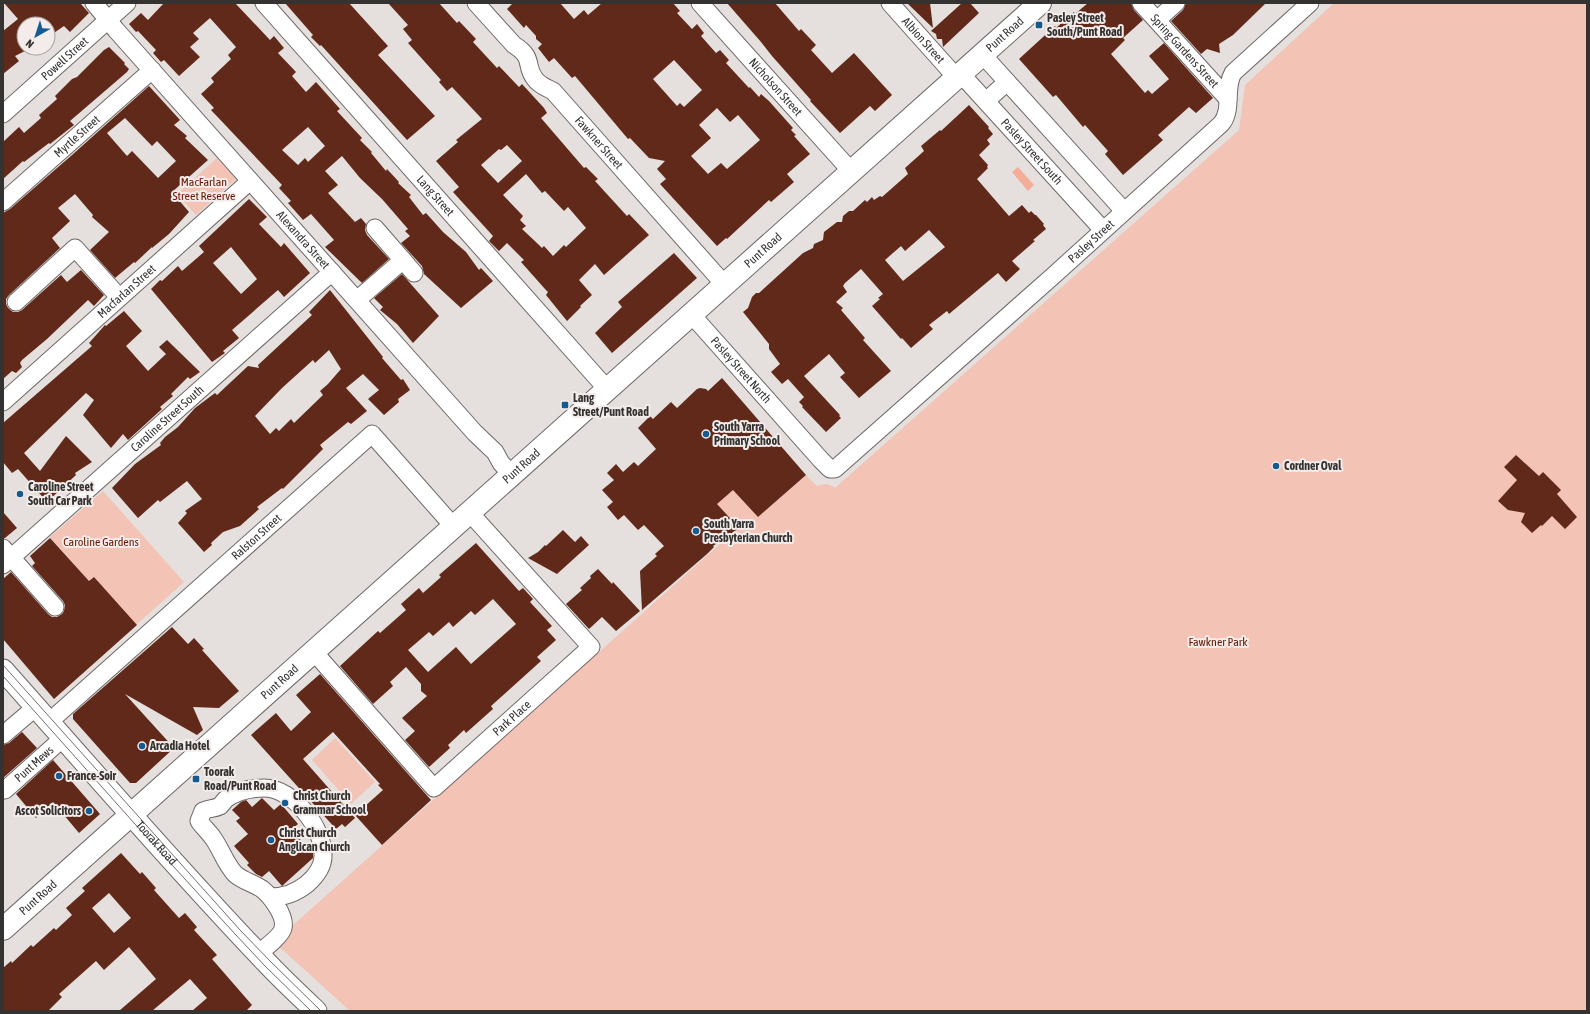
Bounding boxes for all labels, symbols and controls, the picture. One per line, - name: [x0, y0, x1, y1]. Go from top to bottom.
- place label: Pasley Street South/Punt Road: [1047, 11, 1123, 39]
- street label: Spring Gardens Street: [1148, 11, 1222, 91]
- street label: Albion Street: [899, 14, 948, 67]
- street label: Punt Road: [983, 14, 1026, 55]
- north arrow: [16, 16, 56, 56]
- marker: Pasley Street South/Punt Road: [1034, 20, 1044, 30]
- street label: Powell Street: [38, 34, 92, 83]
- text: N: [23, 37, 36, 50]
- street label: Nicholson Street: [746, 55, 805, 119]
- street label: Myrtle Street: [51, 112, 103, 160]
- street label: Fawkner Street: [572, 114, 626, 172]
- street label: Pasley Street South: [998, 116, 1065, 188]
- street label: Lang Street: [414, 173, 457, 219]
- park label: MacFarlan Street Reserve: [173, 175, 235, 203]
- street label: Alexandra Street: [273, 208, 333, 272]
- street label: Pasley Street: [1066, 217, 1117, 266]
- street label: Punt Road: [741, 230, 785, 271]
- street label: Macfarlan Street: [95, 261, 159, 321]
- street label: Pasley Street North: [708, 334, 774, 406]
- street label: Caroline Street South: [128, 383, 207, 455]
- place label: Lang Street/Punt Road: [573, 391, 649, 419]
- marker: Lang Street/Punt Road: [560, 400, 570, 410]
- place label: South Yarra Primary School: [714, 420, 781, 448]
- marker: South Yarra Primary School: [701, 429, 711, 439]
- street label: Punt Road: [500, 446, 543, 486]
- place label: Cordner Oval: [1284, 459, 1342, 473]
- marker: Cordner Oval: [1271, 461, 1281, 471]
- place label: Caroline Street South Car Park: [28, 480, 94, 508]
- marker: Caroline Street South Car Park: [15, 489, 25, 499]
- street label: Ralston Street: [229, 511, 285, 563]
- place label: South Yarra Presbyterian Church: [704, 517, 793, 545]
- marker: South Yarra Presbyterian Church: [691, 526, 701, 536]
- park label: Caroline Gardens: [63, 535, 139, 549]
- park label: Fawkner Park: [1188, 635, 1248, 649]
- street label: Punt Road: [258, 661, 301, 702]
- street label: Park Place: [490, 697, 534, 739]
- place label: Arcadia Hotel: [149, 739, 211, 753]
- marker: Arcadia Hotel: [137, 741, 147, 751]
- street label: Punt Mews: [12, 743, 56, 785]
- place label: Toorak Road/Punt Road: [204, 765, 277, 793]
- place label: France-Soir: [67, 769, 117, 783]
- marker: France-Soir: [54, 771, 64, 781]
- marker: Toorak Road/Punt Road: [191, 774, 201, 784]
- place label: Christ Church Grammar School: [293, 789, 367, 817]
- marker: Christ Church Grammar School: [280, 798, 290, 808]
- place label: Ascot Solicitors: [14, 804, 82, 818]
- marker: Ascot Solicitors: [84, 806, 94, 816]
- street label: Toorak Road: [133, 818, 180, 868]
- place label: Christ Church Anglican Church: [278, 826, 350, 854]
- marker: Christ Church Anglican Church: [266, 835, 276, 845]
- street label: Punt Road: [16, 877, 60, 918]

